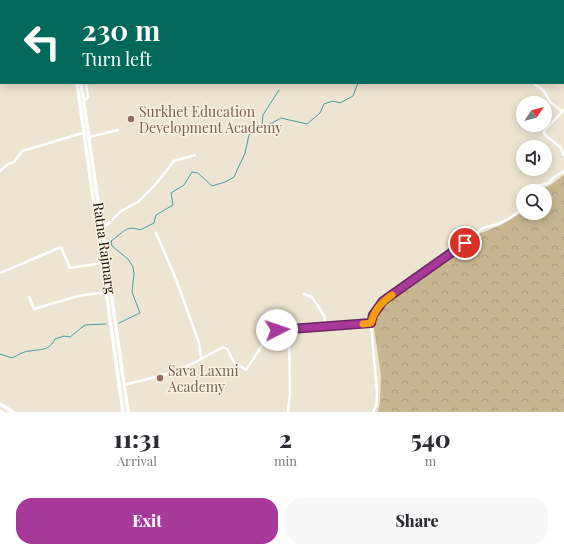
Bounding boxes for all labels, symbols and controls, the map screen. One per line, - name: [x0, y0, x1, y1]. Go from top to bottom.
- text: 230 m: [82, 11, 160, 48]
- icon: left: [16, 16, 68, 68]
- text: Turn left: [82, 47, 152, 71]
- north arrow: [516, 96, 552, 132]
- map controls: [516, 96, 552, 220]
- place label: Surkhet Education Development Academy: [139, 102, 282, 137]
- marker: Surkhet Education Development Academy: [126, 114, 136, 124]
- button: sound: [516, 140, 552, 176]
- button: search: [516, 184, 552, 220]
- street label: Ratna Rajmarg: [89, 201, 121, 296]
- pin: [448, 226, 482, 260]
- icon: arrive: [454, 232, 476, 254]
- position arrow: [256, 309, 298, 351]
- place label: Sava Laxmi Academy: [167, 361, 239, 396]
- marker: Sava Laxmi Academy: [155, 373, 165, 383]
- text: 11:31: [113, 422, 161, 454]
- text: 2: [279, 422, 292, 454]
- text: 540: [410, 422, 451, 454]
- text: Arrival: [117, 452, 157, 469]
- text: min: [274, 452, 297, 469]
- text: m: [425, 452, 436, 469]
- button: Exit: [16, 498, 278, 544]
- button: Share: [286, 498, 548, 544]

